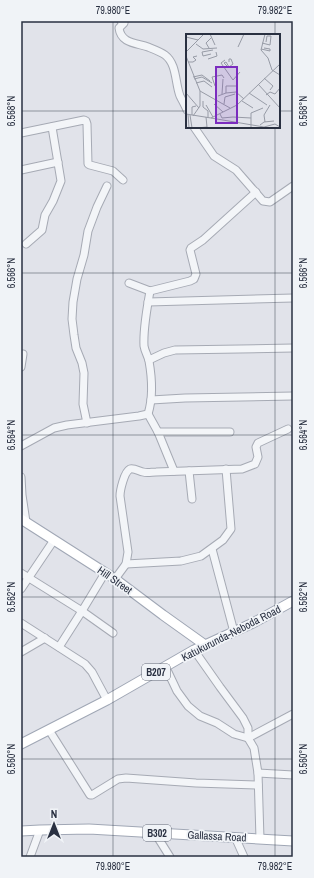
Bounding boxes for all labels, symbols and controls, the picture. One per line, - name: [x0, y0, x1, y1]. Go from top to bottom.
- text: 79.980°E: [96, 4, 130, 17]
- text: 79.982°E: [258, 4, 292, 17]
- inset map: [186, 34, 280, 128]
- text: 6.568°N: [5, 96, 18, 126]
- text: 6.568°N: [297, 96, 310, 126]
- text: 6.566°N: [5, 258, 18, 288]
- text: 6.566°N: [297, 258, 310, 288]
- text: 6.564°N: [5, 420, 18, 450]
- text: 6.564°N: [297, 420, 310, 450]
- street label: Hill Street: [95, 563, 136, 597]
- text: 6.562°N: [5, 582, 18, 612]
- text: 6.562°N: [297, 582, 310, 612]
- street label: Katukurunda-Neboda Road: [179, 602, 283, 664]
- road number: B207: [142, 664, 170, 680]
- text: 6.560°N: [5, 744, 18, 774]
- text: 6.560°N: [297, 744, 310, 774]
- north arrow: [34, 804, 74, 844]
- text: N: [51, 807, 57, 821]
- road number: B302: [143, 825, 171, 841]
- street label: Gallassa Road: [187, 827, 247, 845]
- text: 79.980°E: [96, 860, 130, 873]
- text: 79.982°E: [258, 860, 292, 873]

